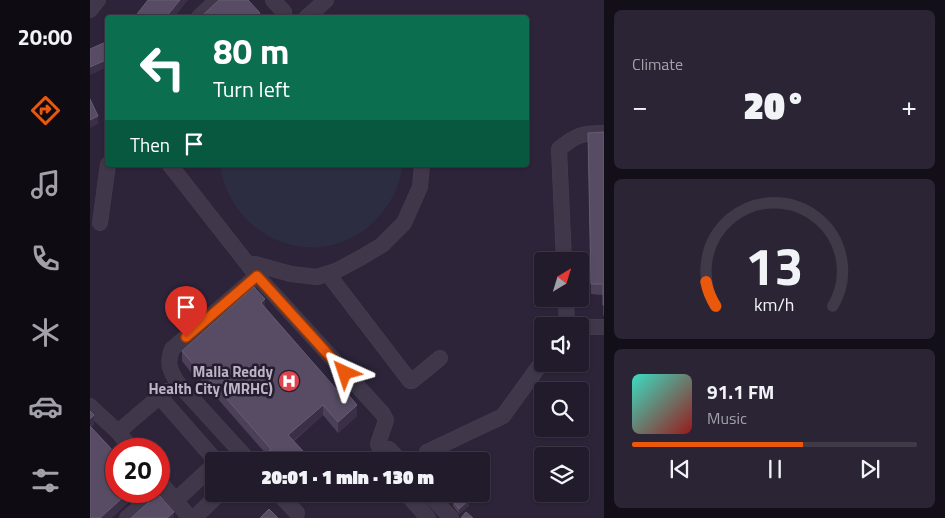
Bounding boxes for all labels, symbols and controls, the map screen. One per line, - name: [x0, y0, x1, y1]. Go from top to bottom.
- text: 20:00: [18, 20, 72, 54]
- text: 80 m: [213, 24, 289, 78]
- icon: left: [130, 35, 195, 100]
- text: Climate: [632, 52, 683, 76]
- text: Turn left: [213, 72, 290, 106]
- text: 20°: [743, 76, 806, 134]
- text: −: [632, 84, 648, 127]
- text: +: [901, 84, 917, 127]
- icon: directions: [28, 93, 63, 128]
- text: Then: [130, 130, 170, 159]
- icon: arrive: [180, 130, 208, 158]
- icon: music: [28, 167, 63, 202]
- text: 13: [745, 226, 804, 305]
- icon: phone: [28, 241, 63, 276]
- north arrow: [534, 252, 589, 308]
- map controls: [534, 252, 589, 502]
- pin: [165, 286, 207, 337]
- text: km/h: [754, 291, 795, 318]
- icon: arrive: [172, 293, 200, 321]
- icon: climate: [28, 315, 63, 350]
- button: sound: [534, 317, 589, 372]
- position arrow: [318, 346, 370, 398]
- place label: Malla Reddy Health City (MRHC): [149, 360, 273, 400]
- hospital icon: Malla Reddy Health City (MRHC): [277, 369, 301, 393]
- text: 91.1 FM: [707, 377, 774, 406]
- button: search: [534, 382, 589, 437]
- icon: car: [28, 389, 63, 424]
- text: Music: [707, 406, 747, 430]
- speed limit sign: 20: [105, 438, 170, 503]
- button: layers: [534, 447, 589, 502]
- icon: previous: [666, 455, 694, 483]
- icon: pause: [761, 455, 789, 483]
- icon: next: [856, 455, 884, 483]
- text: 20:01 · 1 min · 130 m: [261, 462, 434, 491]
- icon: filters: [28, 463, 63, 498]

